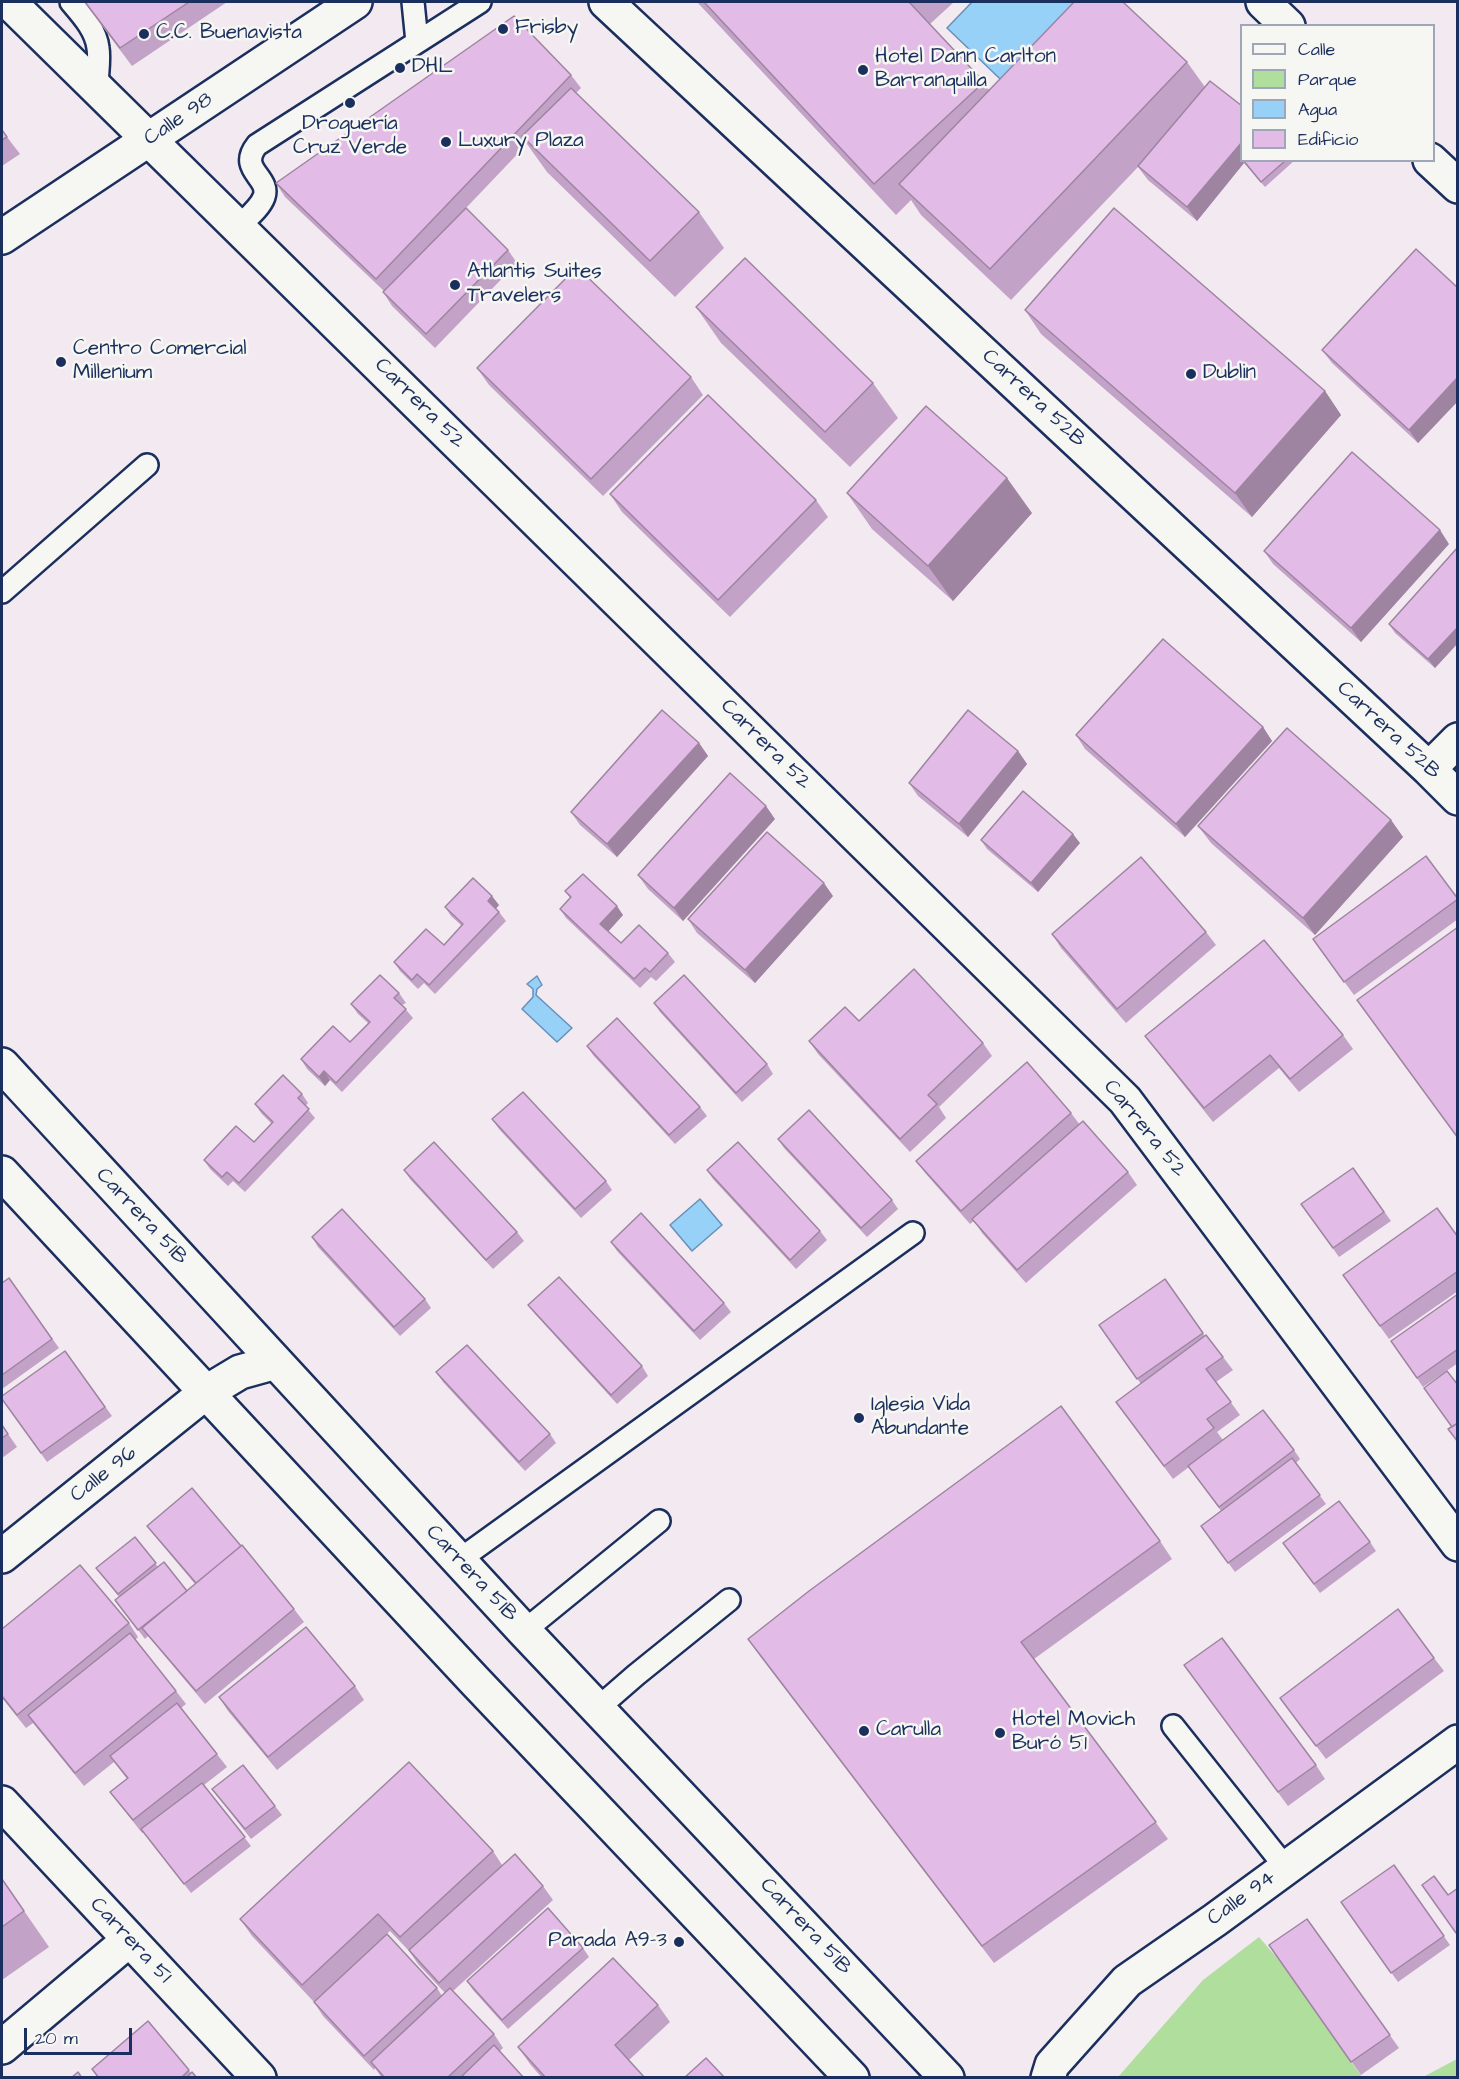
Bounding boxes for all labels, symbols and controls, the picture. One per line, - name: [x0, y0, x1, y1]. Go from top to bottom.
- place label: Frisby: [515, 16, 578, 42]
- place label: C.C. Buenavista: [156, 21, 302, 47]
- marker: Frisby: [496, 22, 510, 36]
- legend: [1240, 24, 1435, 162]
- marker: C.C. Buenavista: [137, 27, 151, 41]
- text: Calle: [1298, 37, 1335, 62]
- place label: Hotel Dann Carlton Barranquilla: [875, 45, 1056, 95]
- place label: DHL: [412, 55, 453, 81]
- marker: DHL: [393, 61, 407, 75]
- marker: Hotel Dann Carlton Barranquilla: [856, 63, 870, 77]
- text: Parque: [1298, 67, 1357, 92]
- street label: Calle 98: [140, 88, 218, 152]
- marker: Droguería Cruz Verde: [343, 96, 357, 110]
- text: Agua: [1298, 97, 1337, 122]
- place label: Droguería Cruz Verde: [293, 112, 407, 162]
- text: Edificio: [1298, 127, 1358, 152]
- place label: Luxury Plaza: [458, 129, 584, 155]
- marker: Luxury Plaza: [439, 135, 453, 149]
- place label: Atlantis Suites Travelers: [467, 260, 602, 310]
- marker: Atlantis Suites Travelers: [448, 278, 462, 292]
- place label: Centro Comercial Millenium: [73, 337, 246, 387]
- street label: Carrera 52B: [976, 345, 1090, 453]
- street label: Carrera 52: [368, 353, 470, 455]
- marker: Centro Comercial Millenium: [54, 355, 68, 369]
- place label: Dublin: [1203, 361, 1256, 387]
- marker: Dublin: [1184, 367, 1198, 381]
- street label: Carrera 52B: [1331, 677, 1445, 785]
- street label: Carrera 52: [714, 694, 816, 796]
- street label: Carrera 52: [1097, 1075, 1191, 1183]
- street label: Carrera 51B: [90, 1163, 192, 1271]
- place label: Iglesia Vida Abundante: [871, 1393, 970, 1443]
- marker: Iglesia Vida Abundante: [852, 1411, 866, 1425]
- street label: Calle 96: [66, 1441, 142, 1509]
- street label: Carrera 51B: [420, 1520, 522, 1628]
- place label: Hotel Movich Buró 51: [1012, 1708, 1135, 1758]
- place label: Carulla: [876, 1718, 941, 1744]
- marker: Carulla: [857, 1724, 871, 1738]
- marker: Hotel Movich Buró 51: [993, 1726, 1007, 1740]
- street label: Calle 94: [1203, 1866, 1281, 1932]
- street label: Carrera 51B: [754, 1873, 856, 1981]
- street label: Carrera 51: [84, 1893, 176, 1989]
- place label: Parada A9-3: [548, 1929, 667, 1955]
- marker: Parada A9-3: [672, 1935, 686, 1949]
- scale bar: [27, 2016, 135, 2054]
- text: 20 m: [35, 2026, 78, 2051]

